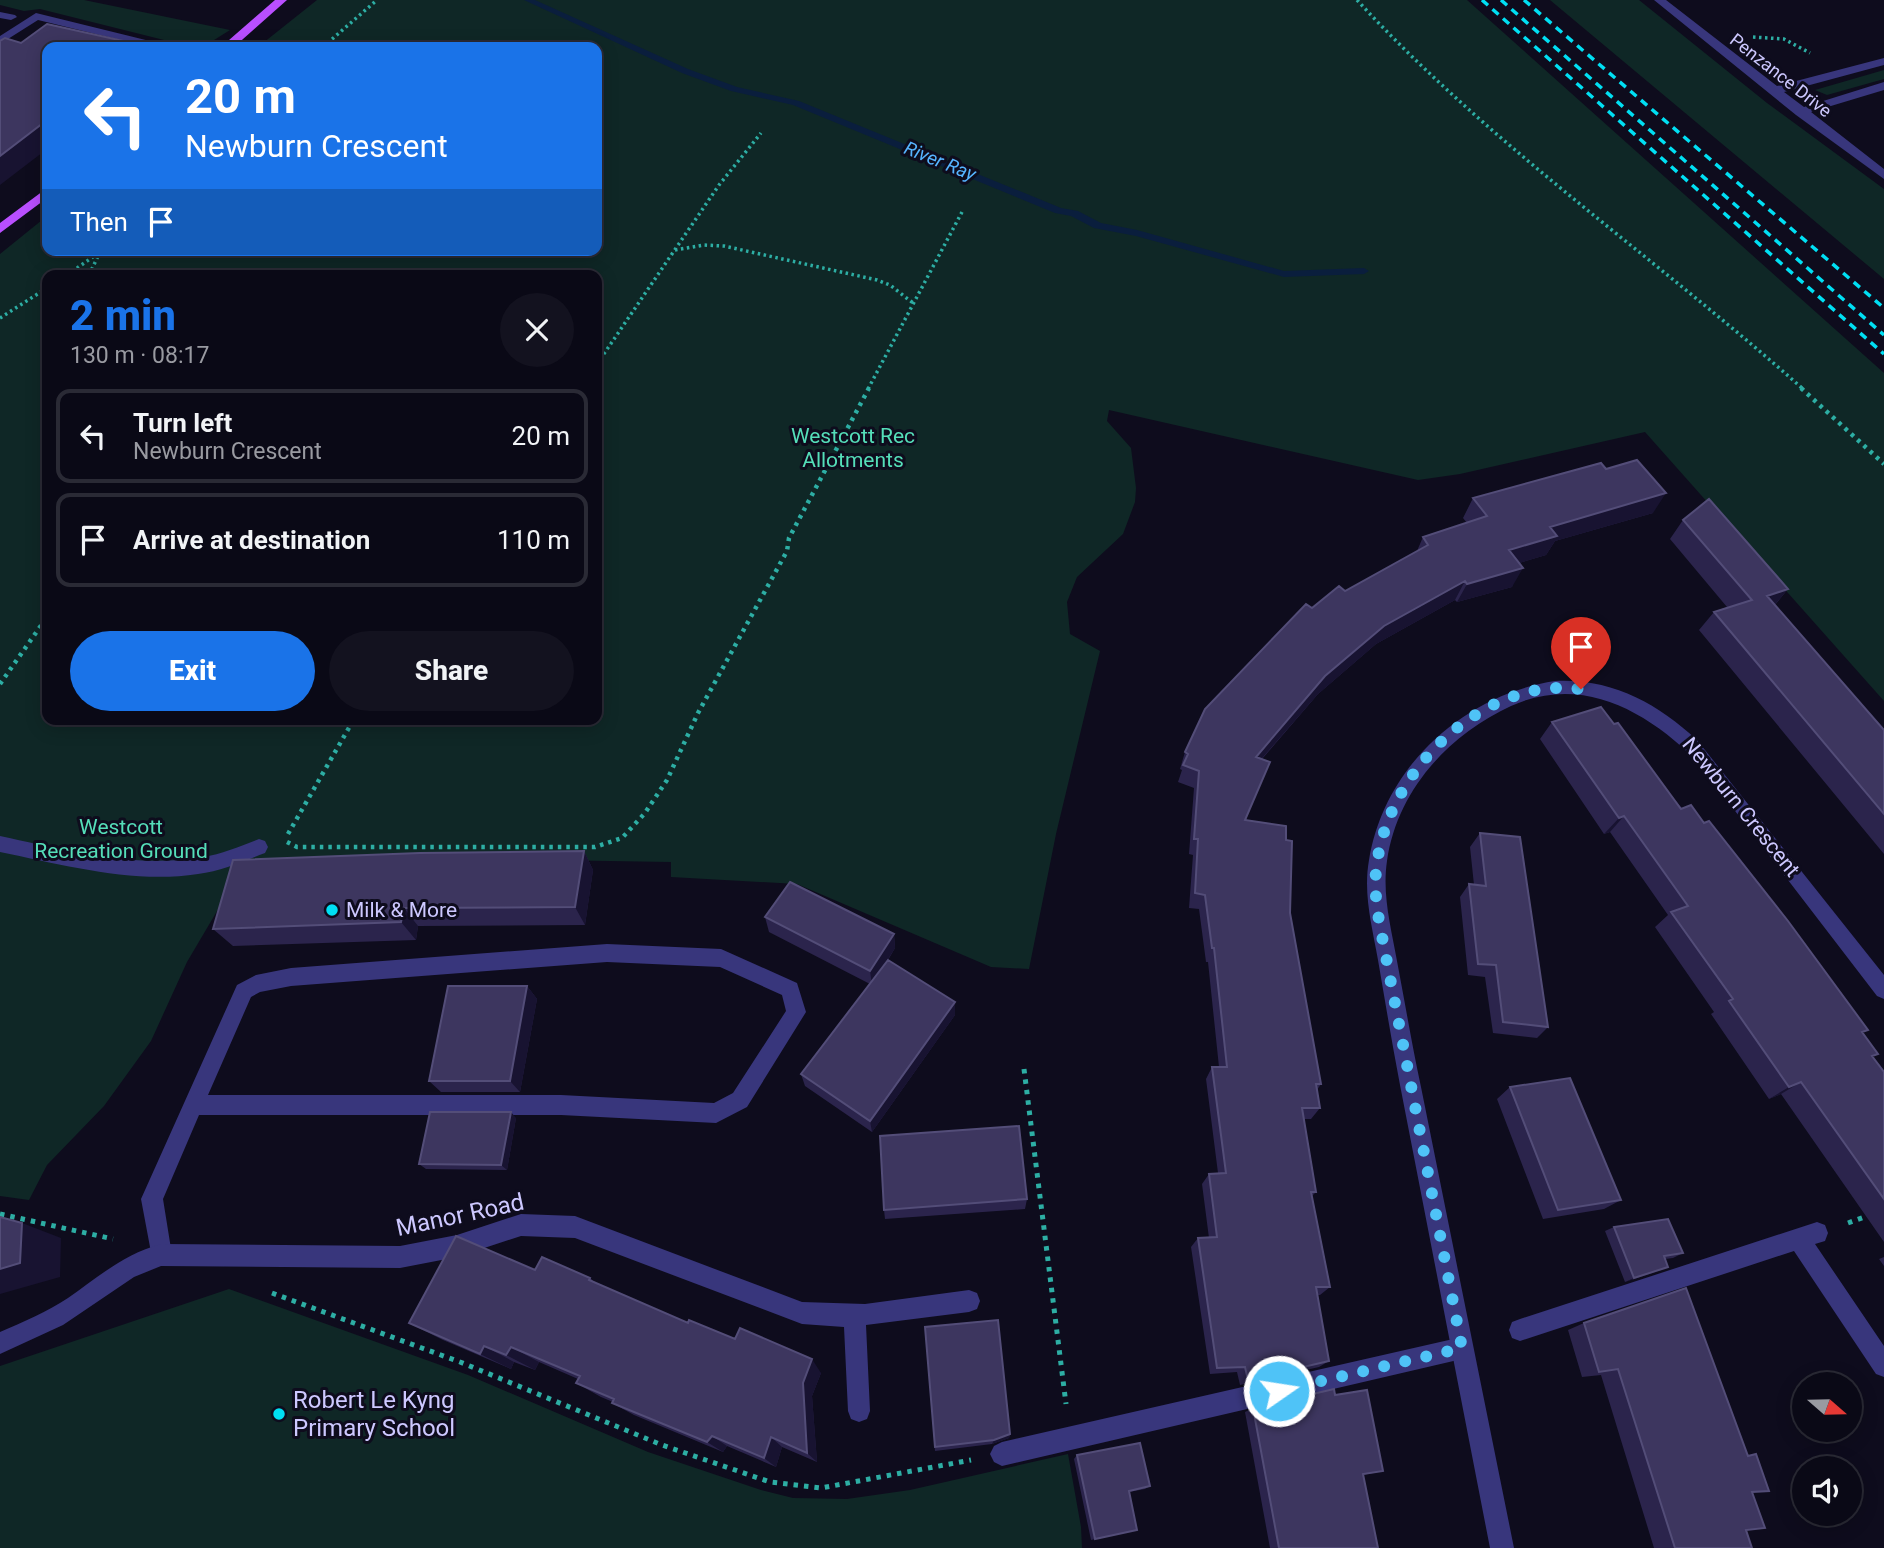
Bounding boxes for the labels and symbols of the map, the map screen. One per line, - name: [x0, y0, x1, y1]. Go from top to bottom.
- street label: Penzance Drive: [1726, 29, 1836, 121]
- water label: River Ray: [901, 136, 980, 186]
- park label: Westcott Rec Allotments: [791, 424, 915, 472]
- pin: [1551, 617, 1611, 689]
- street label: Newburn Crescent: [1677, 732, 1805, 882]
- park label: Westcott Recreation Ground: [34, 815, 208, 863]
- place label: Milk & More: [346, 898, 457, 922]
- marker: Milk & More: [324, 902, 340, 918]
- street label: Manor Road: [393, 1188, 527, 1242]
- position arrow: [1242, 1354, 1316, 1428]
- north arrow: [1792, 1372, 1862, 1442]
- place label: Robert Le Kyng Primary School: [293, 1386, 455, 1442]
- marker: Robert Le Kyng Primary School: [271, 1406, 287, 1422]

